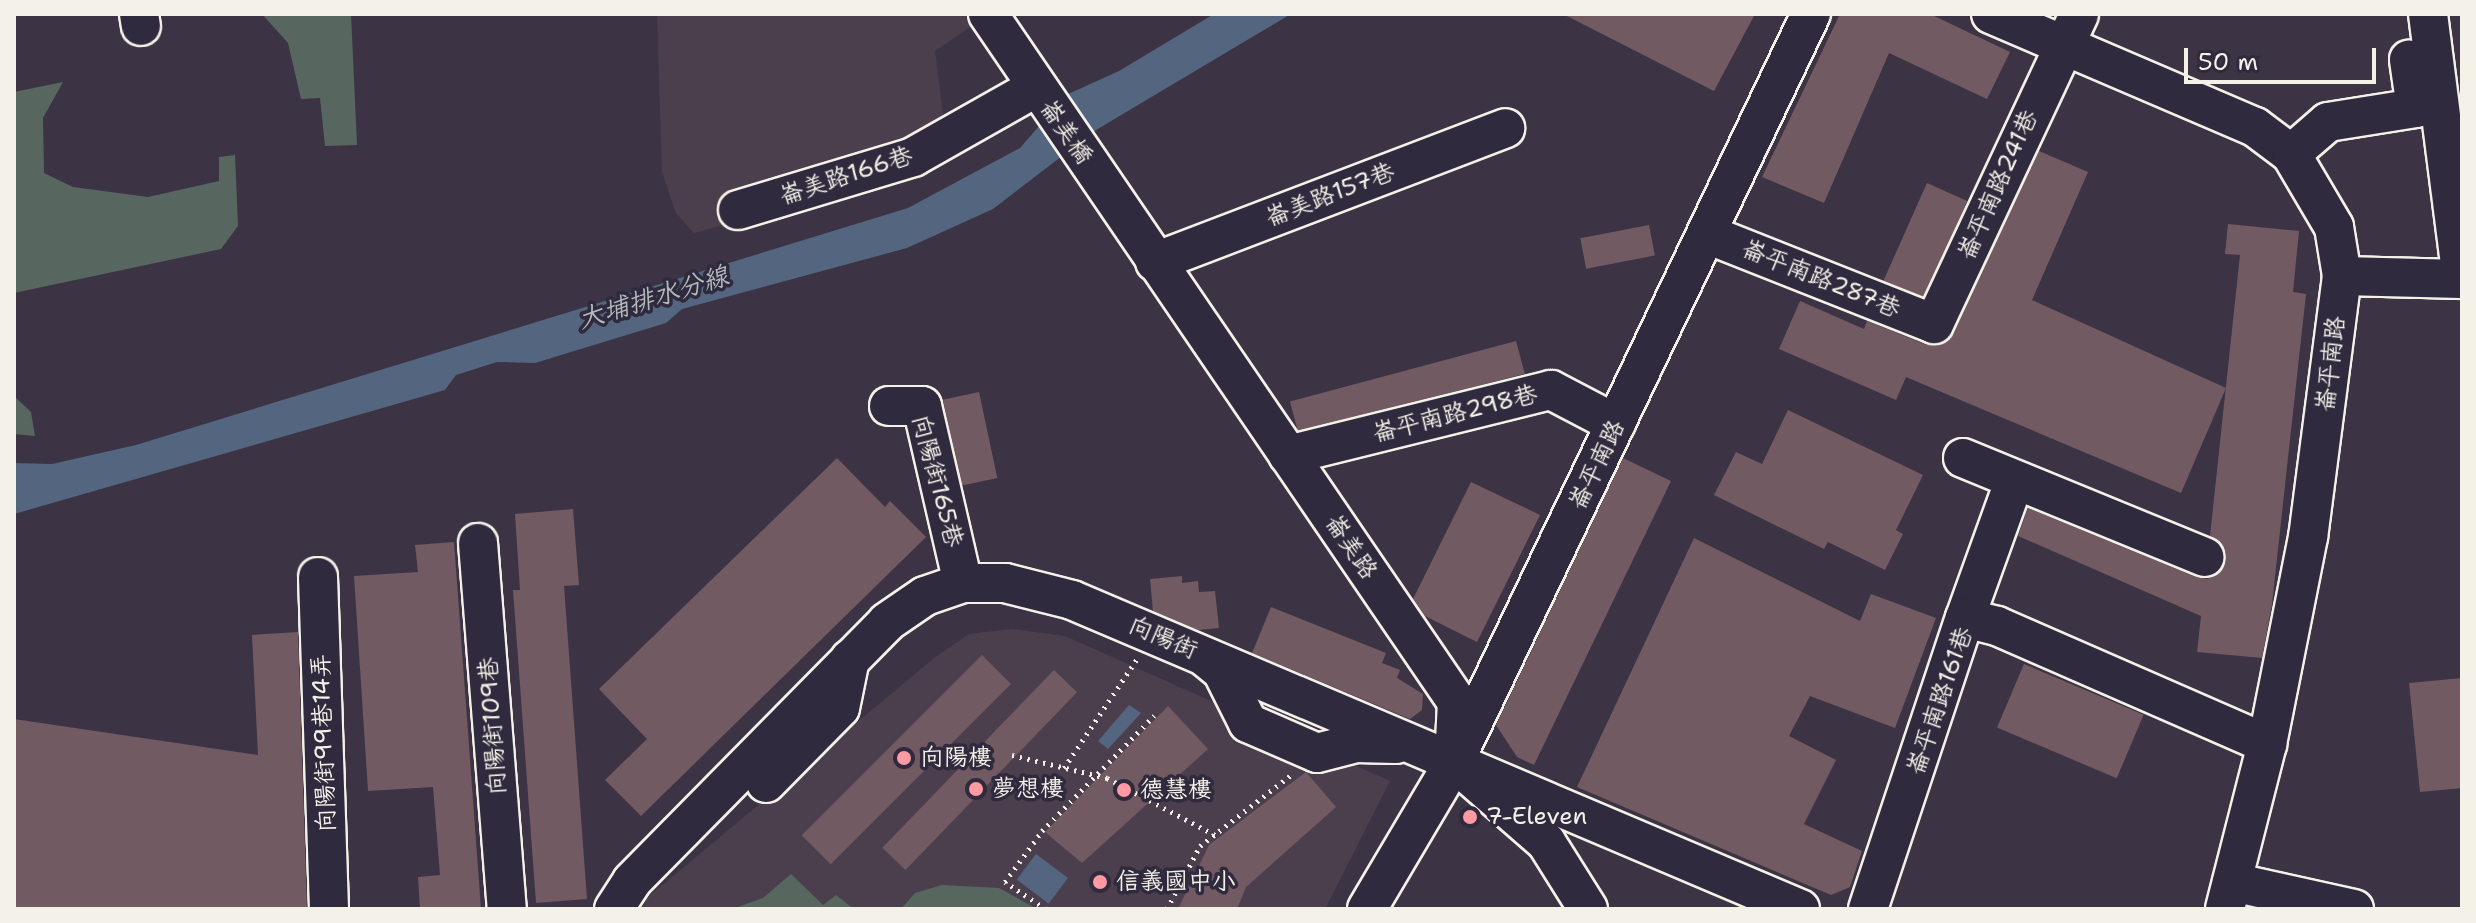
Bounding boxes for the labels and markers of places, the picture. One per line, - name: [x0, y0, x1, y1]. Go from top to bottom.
- place label: 向陽樓: [920, 744, 992, 772]
- marker: 向陽樓: [895, 749, 913, 767]
- place label: 夢想樓: [992, 775, 1064, 803]
- place label: 德慧樓: [1140, 776, 1212, 804]
- marker: 夢想樓: [967, 780, 985, 798]
- marker: 德慧樓: [1115, 781, 1133, 799]
- place label: 7-Eleven: [1486, 803, 1587, 831]
- marker: 7-Eleven: [1461, 808, 1479, 826]
- place label: 信義國中小: [1116, 868, 1236, 896]
- marker: 信義國中小: [1091, 873, 1109, 891]

